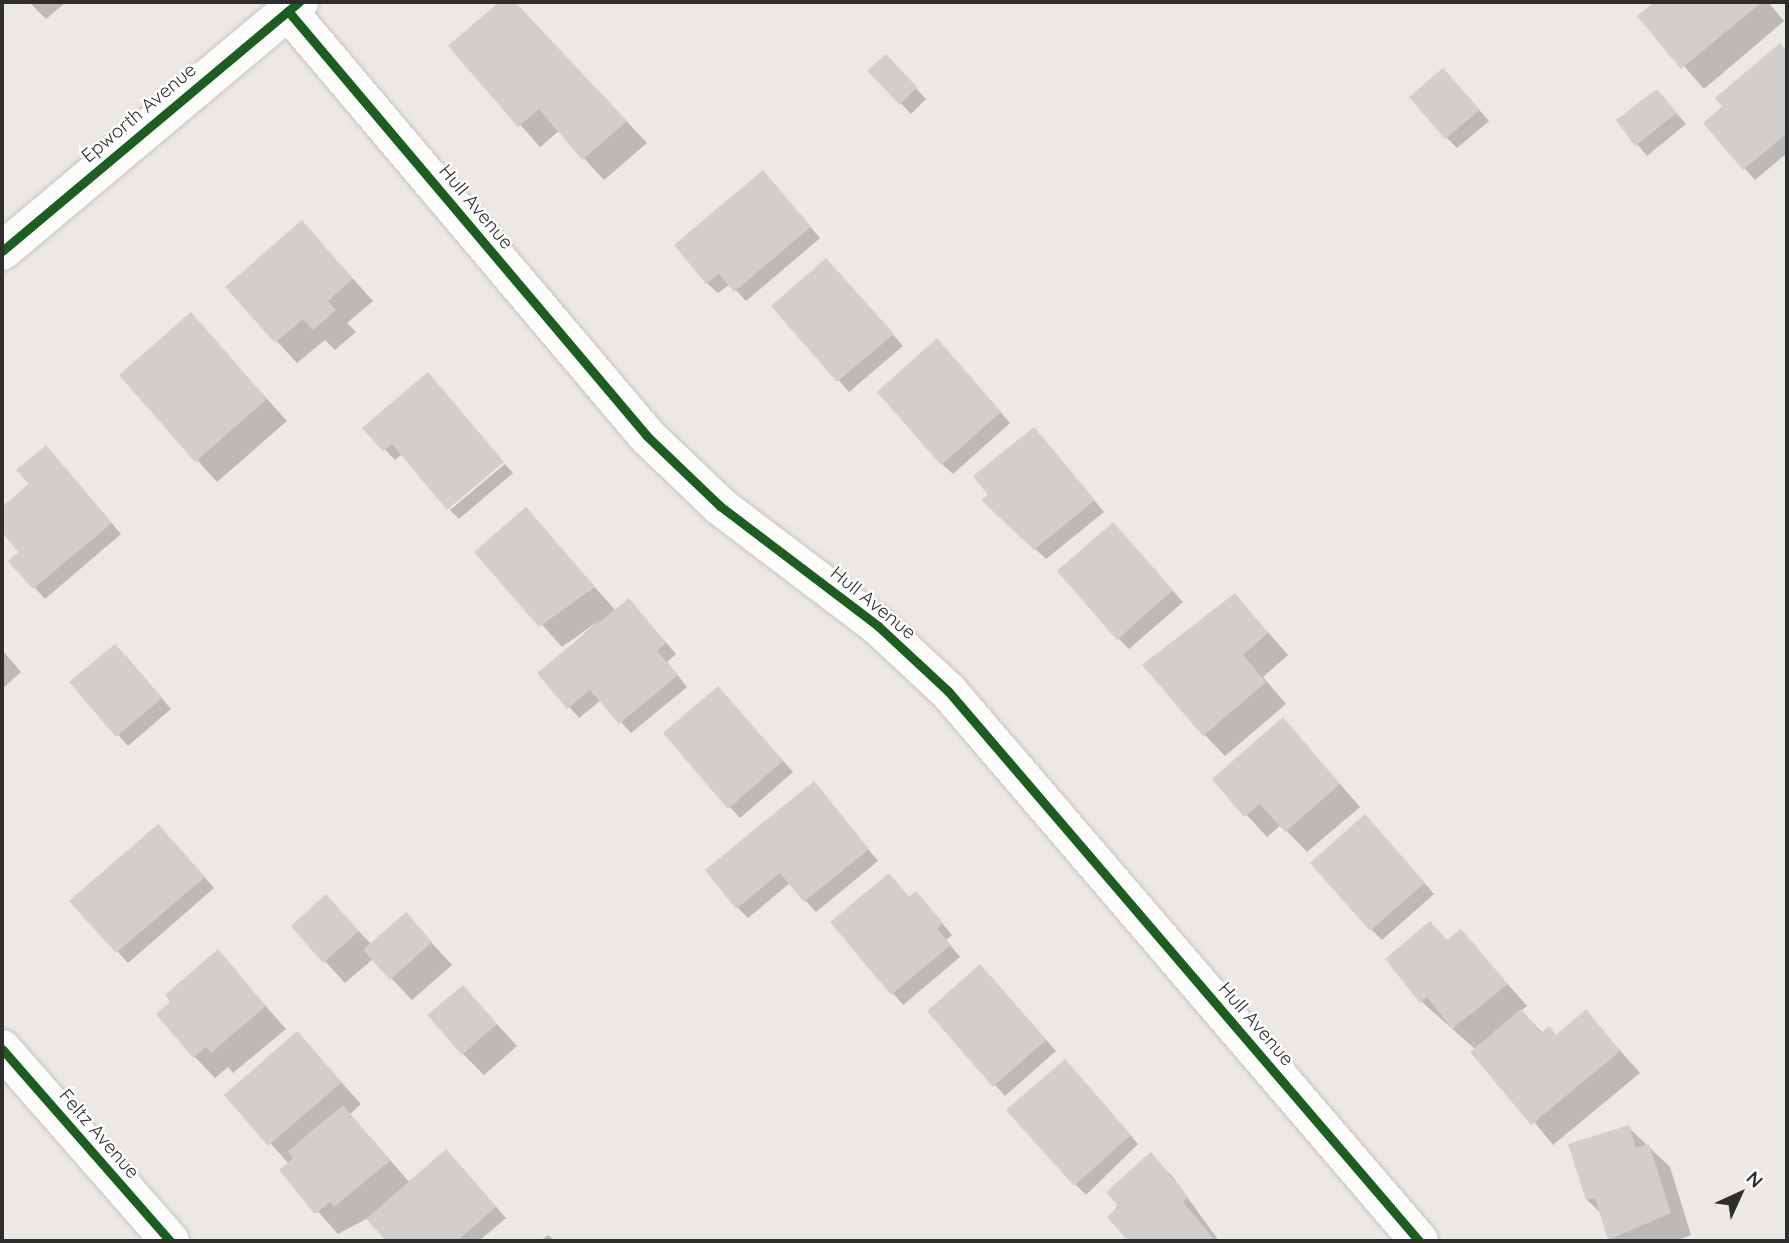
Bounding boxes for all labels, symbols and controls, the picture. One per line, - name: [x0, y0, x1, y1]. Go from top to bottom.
- street label: Epworth Avenue: [77, 58, 201, 168]
- street label: Hull Avenue: [434, 160, 518, 254]
- street label: Hull Avenue: [826, 562, 920, 644]
- street label: Hull Avenue: [1213, 978, 1299, 1070]
- street label: Feltz Avenue: [54, 1085, 144, 1183]
- north arrow: [1705, 1159, 1775, 1229]
- text: N: [1741, 1166, 1768, 1193]

